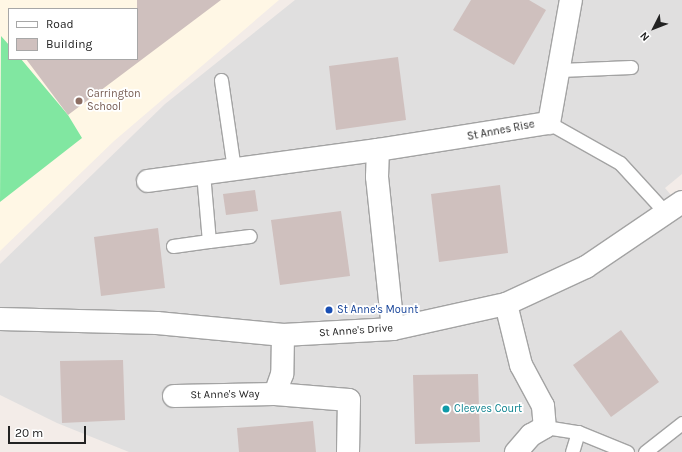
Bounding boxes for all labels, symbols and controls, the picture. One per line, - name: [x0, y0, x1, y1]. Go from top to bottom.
- legend: [8, 8, 138, 60]
- north arrow: [634, 8, 674, 48]
- text: Road: [46, 17, 74, 31]
- text: N: [637, 29, 652, 44]
- text: Building: [46, 37, 92, 51]
- place label: Carrington School: [87, 88, 141, 114]
- marker: Carrington School: [74, 96, 84, 106]
- street label: St Annes Rise: [466, 118, 536, 144]
- place label: St Anne's Mount: [337, 303, 418, 317]
- marker: St Anne's Mount: [324, 305, 334, 315]
- street label: St Anne's Drive: [319, 322, 393, 340]
- street label: St Anne's Way: [190, 388, 260, 402]
- place label: Cleeves Court: [454, 402, 522, 416]
- marker: Cleeves Court: [441, 404, 451, 414]
- scale bar: [10, 418, 88, 444]
- text: 20 m: [15, 426, 43, 440]

